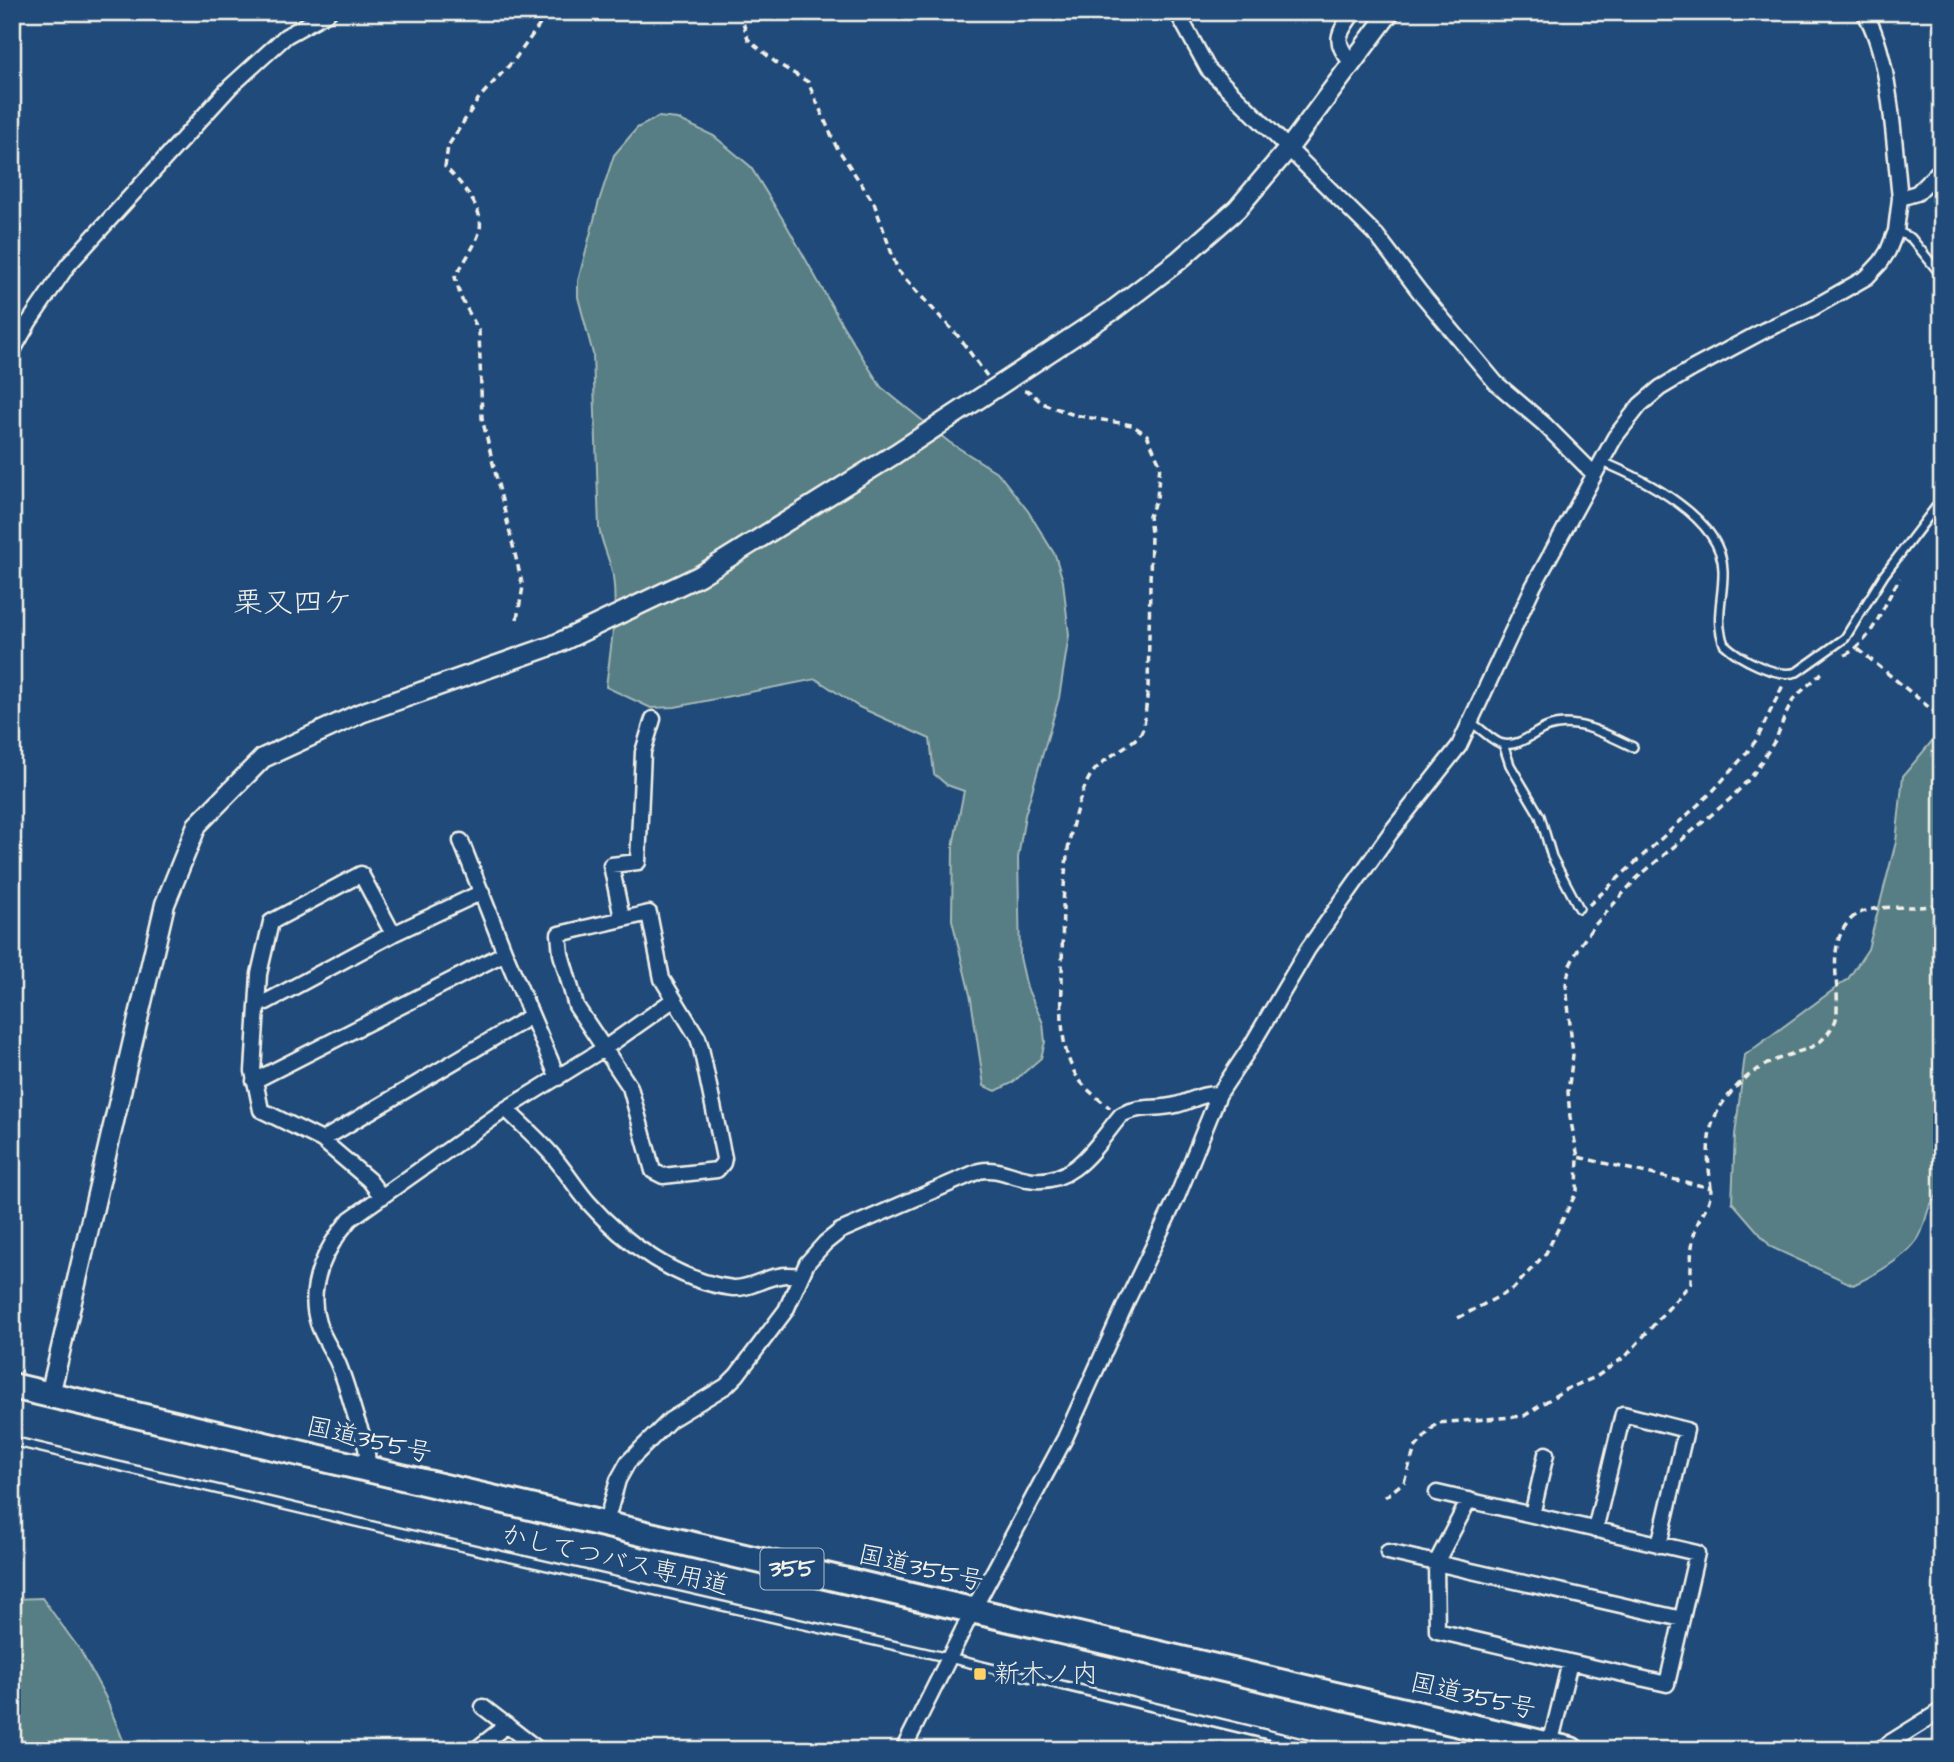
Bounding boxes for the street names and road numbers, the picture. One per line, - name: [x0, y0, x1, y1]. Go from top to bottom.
- street label: 国道355号: [303, 1408, 435, 1472]
- street label: かしてつバス専用道: [497, 1516, 733, 1604]
- street label: 国道355号: [855, 1536, 987, 1600]
- road number: 355: [760, 1548, 824, 1590]
- street label: 国道355号: [1407, 1664, 1539, 1728]

